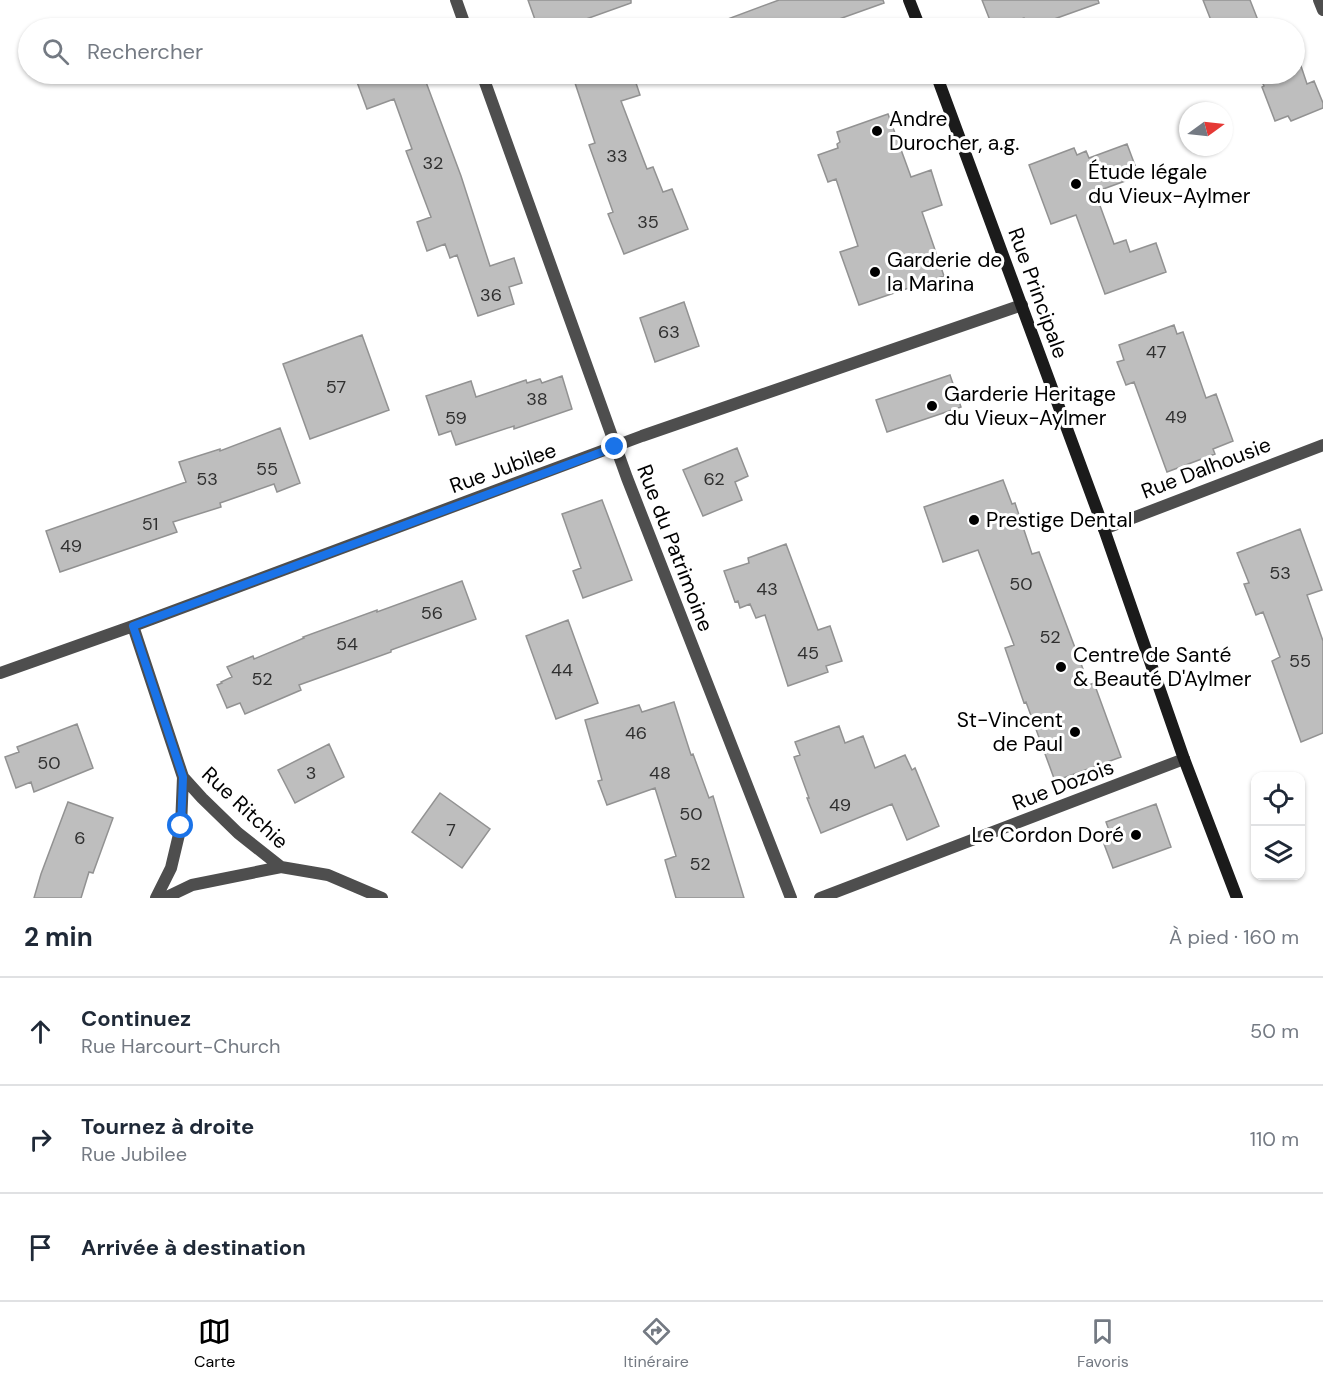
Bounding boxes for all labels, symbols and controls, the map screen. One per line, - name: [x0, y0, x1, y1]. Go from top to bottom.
- search box: [18, 18, 1305, 84]
- icon: search: [39, 35, 72, 68]
- text: Rechercher: [87, 37, 203, 66]
- north arrow: [1179, 102, 1233, 156]
- place label: Andre Durocher, a.g.: [889, 105, 1019, 157]
- marker: Andre Durocher, a.g.: [870, 124, 884, 138]
- house number: 33: [606, 144, 628, 168]
- house number: 32: [422, 151, 444, 175]
- place label: Étude légale du Vieux-Aylmer: [1088, 158, 1251, 210]
- marker: Étude légale du Vieux-Aylmer: [1069, 177, 1083, 191]
- house number: 35: [637, 210, 659, 234]
- street label: Rue Principale: [1001, 224, 1075, 362]
- place label: Garderie de la Marina: [887, 246, 1002, 298]
- marker: Garderie de la Marina: [868, 265, 882, 279]
- house number: 36: [480, 283, 502, 307]
- house number: 63: [658, 320, 680, 344]
- house number: 47: [1146, 340, 1166, 364]
- house number: 57: [326, 375, 346, 399]
- place label: Garderie Heritage du Vieux-Aylmer: [944, 380, 1116, 432]
- house number: 38: [526, 387, 548, 411]
- marker: Garderie Heritage du Vieux-Aylmer: [925, 399, 939, 413]
- house number: 49: [1165, 405, 1187, 429]
- house number: 59: [445, 406, 467, 430]
- street label: Rue Dalhousie: [1137, 430, 1275, 506]
- route end: [601, 433, 627, 459]
- street label: Rue Jubilee: [446, 436, 560, 500]
- house number: 55: [256, 457, 278, 481]
- street label: Rue du Patrimoine: [630, 460, 720, 636]
- house number: 53: [196, 467, 218, 491]
- house number: 62: [703, 467, 725, 491]
- place label: Prestige Dental: [986, 506, 1132, 534]
- house number: 51: [142, 512, 158, 536]
- marker: Prestige Dental: [967, 513, 981, 527]
- house number: 49: [60, 534, 82, 558]
- house number: 53: [1269, 561, 1291, 585]
- house number: 50: [1009, 572, 1033, 596]
- house number: 43: [756, 577, 778, 601]
- house number: 56: [421, 601, 443, 625]
- house number: 52: [1039, 625, 1061, 649]
- house number: 54: [336, 632, 358, 656]
- house number: 45: [797, 641, 819, 665]
- place label: Centre de Santé & Beauté D'Aylmer: [1073, 641, 1252, 693]
- house number: 55: [1289, 649, 1311, 673]
- house number: 44: [551, 658, 573, 682]
- marker: Centre de Santé & Beauté D'Aylmer: [1054, 660, 1068, 674]
- house number: 52: [251, 667, 273, 691]
- place label: St-Vincent de Paul: [957, 706, 1063, 758]
- house number: 46: [625, 721, 647, 745]
- marker: St-Vincent de Paul: [1068, 725, 1082, 739]
- house number: 50: [37, 751, 61, 775]
- street label: Rue Dozois: [1008, 753, 1118, 817]
- street label: Rue Ritchie: [196, 761, 294, 855]
- house number: 3: [306, 761, 316, 785]
- house number: 48: [649, 761, 671, 785]
- map controls: [1251, 772, 1305, 880]
- button: locate: [1251, 772, 1305, 826]
- house number: 49: [829, 793, 851, 817]
- house number: 50: [679, 802, 703, 826]
- route start: [167, 812, 193, 838]
- house number: 7: [446, 818, 456, 842]
- place label: Le Cordon Doré: [972, 821, 1124, 849]
- house number: 6: [74, 826, 86, 850]
- button: layers: [1251, 826, 1305, 880]
- marker: Le Cordon Doré: [1129, 828, 1143, 842]
- house number: 52: [689, 852, 711, 876]
- text: 2 min: [24, 920, 93, 954]
- text: À pied · 160 m: [1169, 924, 1299, 950]
- text: Continuez: [81, 1004, 191, 1033]
- icon: ahead: [24, 1015, 57, 1048]
- text: 50 m: [1250, 1018, 1299, 1044]
- text: Rue Harcourt-Church: [81, 1033, 281, 1059]
- text: Tournez à droite: [81, 1112, 254, 1141]
- icon: right: [24, 1123, 57, 1156]
- text: 110 m: [1250, 1126, 1299, 1152]
- text: Rue Jubilee: [81, 1141, 187, 1167]
- icon: arrive: [24, 1231, 57, 1264]
- text: Arrivée à destination: [81, 1233, 306, 1262]
- tab: Carte: [194, 1315, 235, 1372]
- tab: Itinéraire: [624, 1315, 689, 1372]
- tab: Favoris: [1077, 1315, 1129, 1372]

